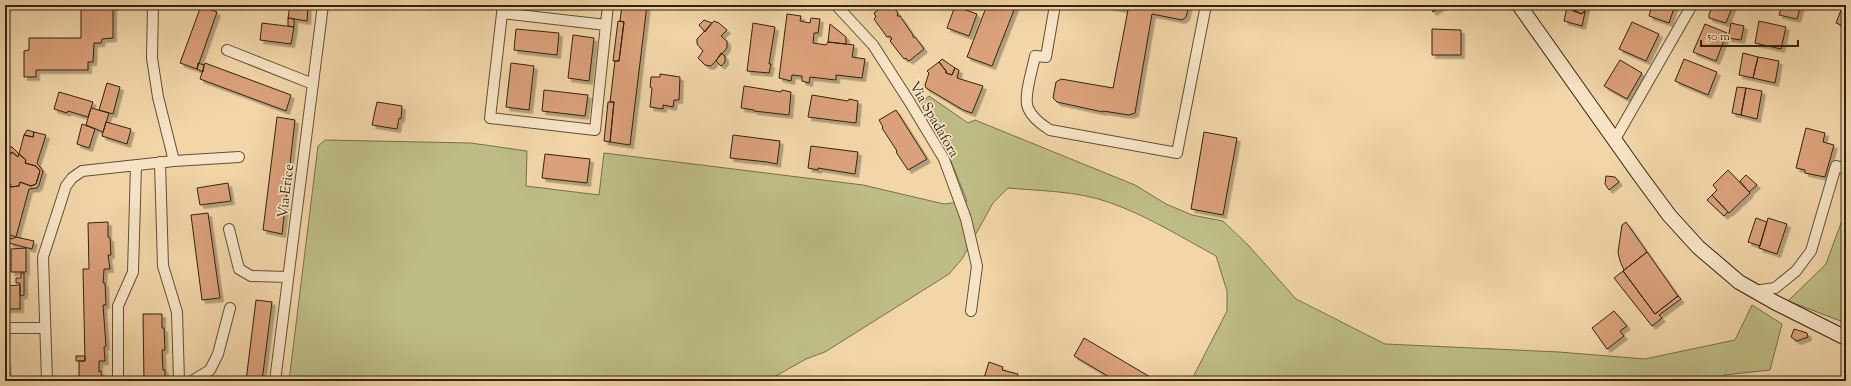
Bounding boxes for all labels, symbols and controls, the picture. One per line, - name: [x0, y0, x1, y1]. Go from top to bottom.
- scale bar: [1701, 22, 1798, 48]
- text: 50 m: [1706, 28, 1730, 46]
- street label: Via Spadafora: [903, 78, 963, 162]
- street label: Via Erice: [274, 163, 300, 219]

